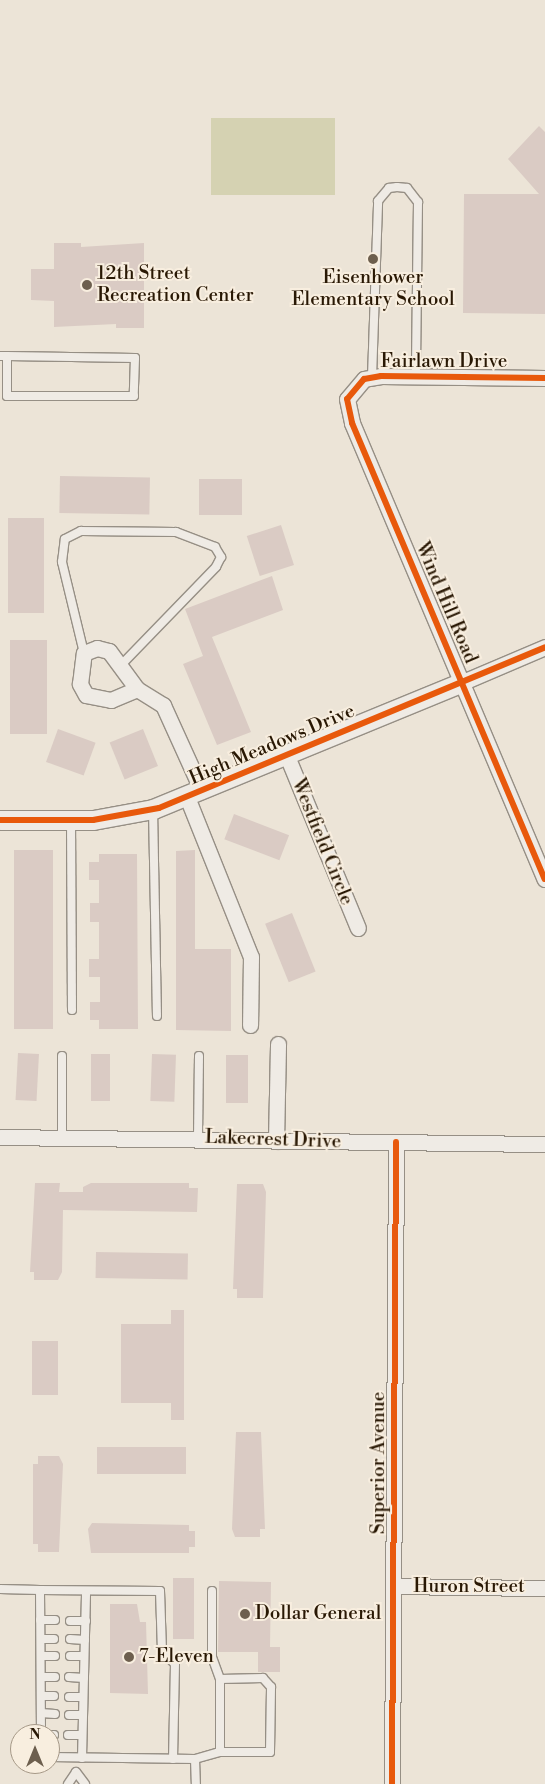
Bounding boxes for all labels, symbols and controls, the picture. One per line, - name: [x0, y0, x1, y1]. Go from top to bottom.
- marker: Eisenhower Elementary School: [367, 253, 379, 265]
- place label: 12th Street Recreation Center: [97, 263, 254, 307]
- place label: Eisenhower Elementary School: [291, 267, 455, 311]
- marker: 12th Street Recreation Center: [81, 279, 93, 291]
- street label: Fairlawn Drive: [381, 351, 507, 373]
- street label: Wind Hill Road: [410, 539, 482, 667]
- street label: High Meadows Drive: [186, 700, 358, 790]
- street label: Westfield Circle: [286, 775, 358, 909]
- street label: Lakecrest Drive: [205, 1126, 341, 1154]
- street label: Superior Avenue: [368, 1392, 390, 1534]
- street label: Huron Street: [413, 1576, 525, 1598]
- place label: Dollar General: [255, 1603, 381, 1625]
- marker: Dollar General: [239, 1608, 251, 1620]
- place label: 7-Eleven: [139, 1646, 214, 1668]
- marker: 7-Eleven: [123, 1651, 135, 1663]
- north arrow: [10, 1724, 60, 1774]
- text: N: [29, 1726, 41, 1744]

